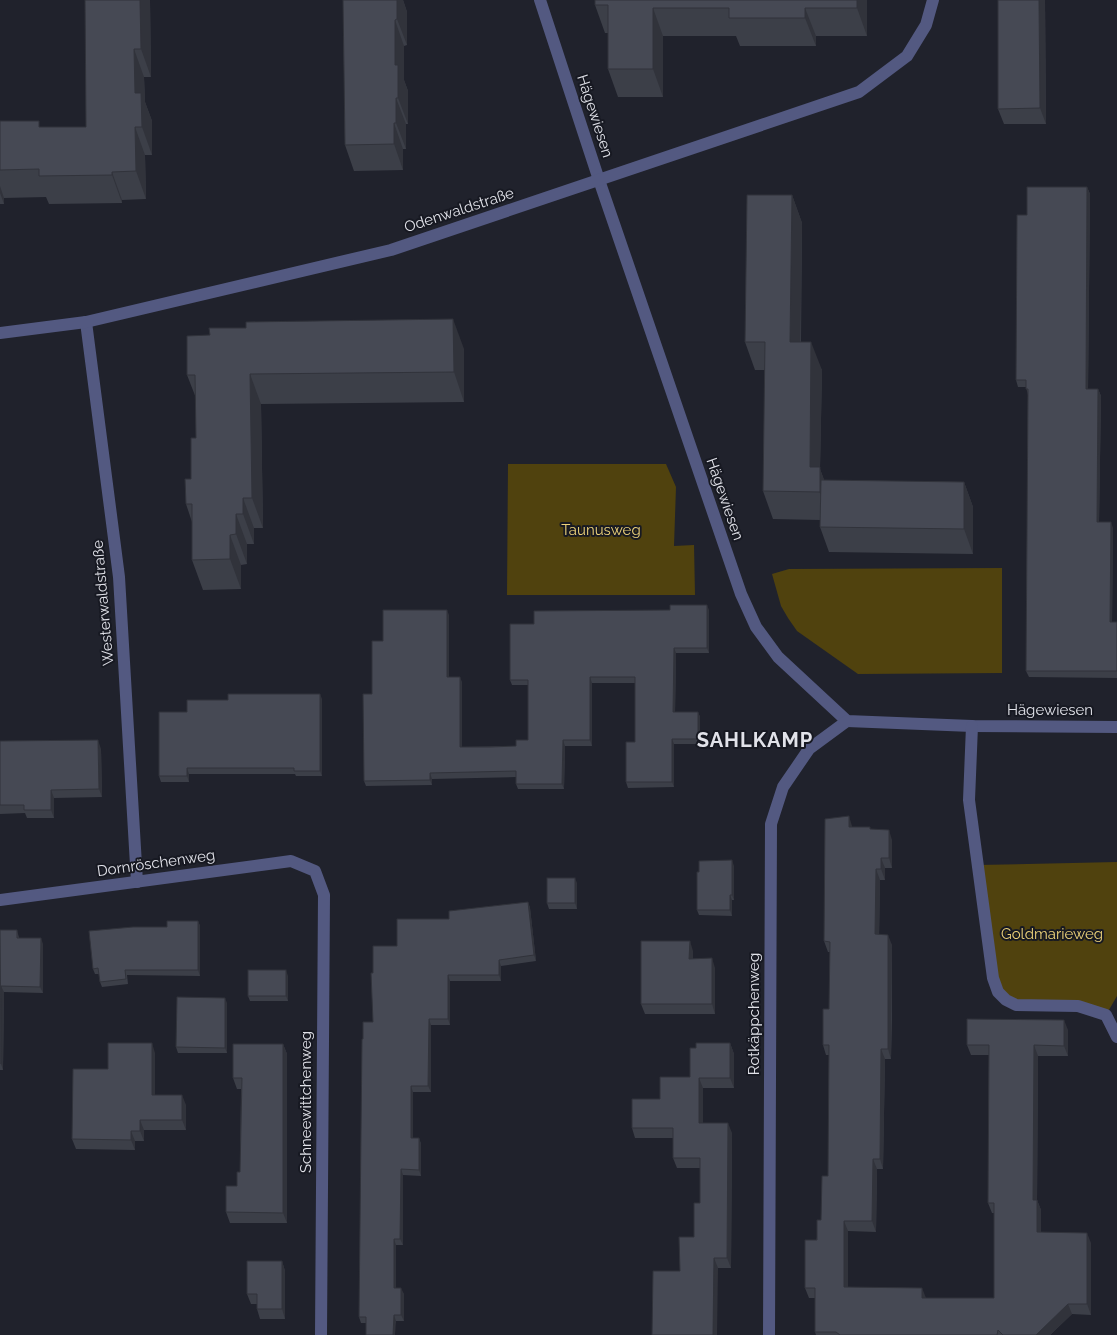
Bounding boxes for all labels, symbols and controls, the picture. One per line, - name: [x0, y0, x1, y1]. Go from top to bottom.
- street label: Hägewiesen: [573, 72, 617, 160]
- street label: Odenwaldstraße: [402, 184, 516, 236]
- street label: Hägewiesen: [702, 455, 748, 543]
- park label: Taunusweg: [561, 521, 641, 539]
- street label: Westerwaldstraße: [89, 539, 117, 667]
- street label: Hägewiesen: [1007, 701, 1093, 719]
- district label: SAHLKAMP: [697, 728, 813, 752]
- street label: Dornröschenweg: [96, 846, 216, 880]
- park label: Goldmarieweg: [1001, 925, 1103, 943]
- street label: Rotkäppchenweg: [745, 953, 763, 1075]
- street label: Schneewittchenweg: [297, 1031, 315, 1173]

